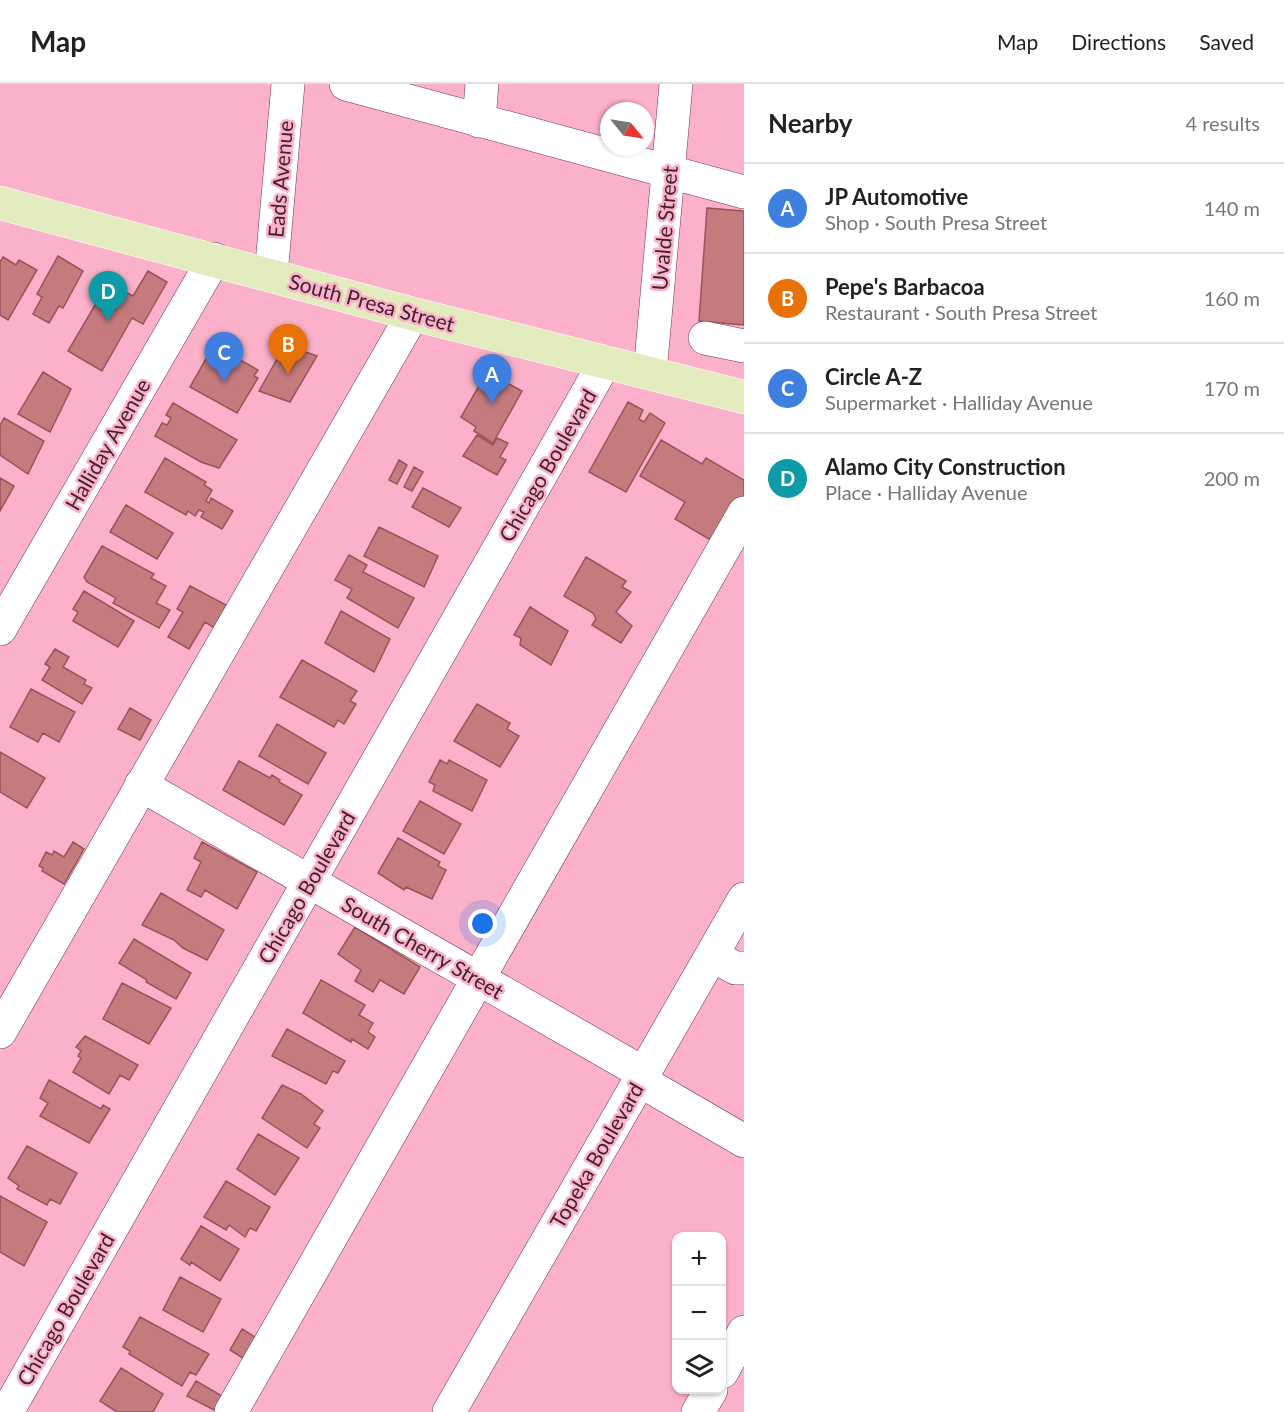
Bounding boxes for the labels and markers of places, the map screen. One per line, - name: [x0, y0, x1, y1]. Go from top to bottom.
- pin: D: [88, 272, 128, 321]
- pin: B: [268, 324, 308, 374]
- pin: C: [204, 332, 244, 382]
- pin: A: [472, 354, 512, 404]

